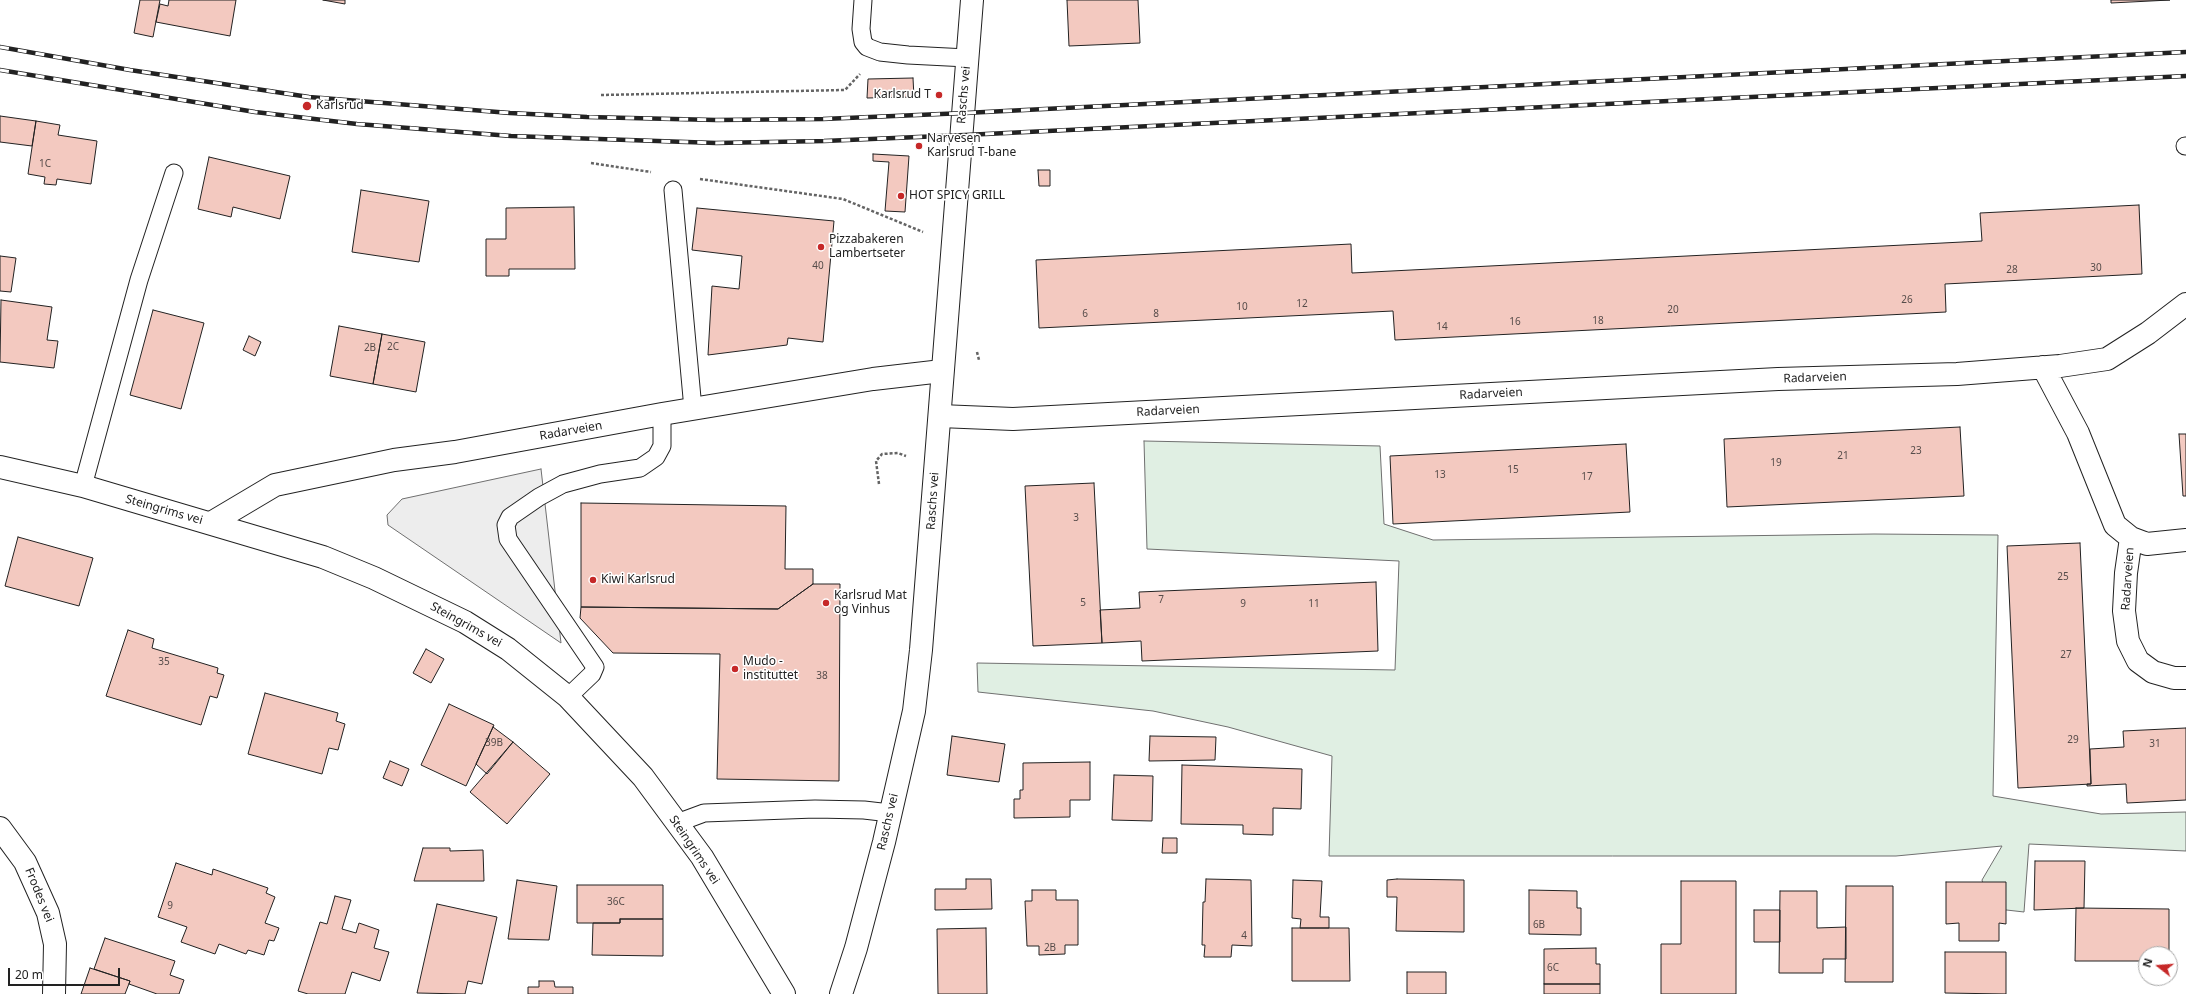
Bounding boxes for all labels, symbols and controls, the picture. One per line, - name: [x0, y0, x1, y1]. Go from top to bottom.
- street label: Raschs vei: [954, 66, 974, 124]
- place label: Karlsrud T: [873, 88, 931, 102]
- marker: Karlsrud T: [934, 90, 944, 100]
- place label: Karlsrud: [316, 99, 364, 113]
- marker: Karlsrud: [301, 100, 313, 112]
- place label: Narvesen Karlsrud T-bane: [927, 132, 1016, 160]
- marker: Narvesen Karlsrud T-bane: [914, 141, 924, 151]
- house number: 1C: [39, 158, 51, 170]
- place label: HOT SPICY GRILL: [909, 189, 1005, 203]
- marker: HOT SPICY GRILL: [896, 191, 906, 201]
- place label: Pizzabakeren Lambertseter: [829, 233, 905, 261]
- marker: Pizzabakeren Lambertseter: [816, 242, 826, 252]
- house number: 40: [812, 260, 824, 272]
- house number: 30: [2090, 262, 2102, 274]
- house number: 28: [2006, 264, 2018, 276]
- house number: 26: [1901, 294, 1913, 306]
- house number: 12: [1296, 298, 1308, 310]
- house number: 10: [1236, 301, 1248, 313]
- house number: 20: [1667, 304, 1679, 316]
- house number: 6: [1082, 308, 1088, 320]
- house number: 8: [1153, 308, 1159, 320]
- house number: 18: [1592, 315, 1604, 327]
- house number: 16: [1509, 316, 1521, 328]
- house number: 14: [1436, 321, 1448, 333]
- house number: 2C: [387, 341, 399, 353]
- house number: 2B: [364, 342, 376, 354]
- street label: Radarveien: [1783, 370, 1847, 386]
- street label: Radarveien: [1459, 385, 1523, 403]
- street label: Radarveien: [1136, 402, 1200, 420]
- street label: Radarveien: [539, 418, 603, 444]
- house number: 23: [1910, 445, 1922, 457]
- house number: 21: [1837, 450, 1849, 462]
- house number: 19: [1770, 457, 1782, 469]
- house number: 15: [1507, 464, 1519, 476]
- house number: 13: [1434, 469, 1446, 481]
- house number: 17: [1581, 471, 1593, 483]
- street label: Raschs vei: [924, 472, 942, 530]
- street label: Steingrims vei: [124, 492, 204, 528]
- house number: 3: [1073, 512, 1079, 524]
- street label: Radarveien: [2119, 547, 2137, 611]
- house number: 25: [2057, 571, 2069, 583]
- place label: Kiwi Karlsrud: [601, 573, 675, 587]
- marker: Kiwi Karlsrud: [588, 575, 598, 585]
- place label: Karlsrud Mat og Vinhus: [834, 589, 907, 617]
- house number: 7: [1158, 594, 1164, 606]
- house number: 5: [1080, 597, 1086, 609]
- marker: Karlsrud Mat og Vinhus: [821, 598, 831, 608]
- house number: 9: [1240, 598, 1246, 610]
- house number: 11: [1308, 598, 1320, 610]
- street label: Steingrims vei: [428, 599, 504, 651]
- house number: 27: [2060, 649, 2072, 661]
- place label: Mudo - instituttet: [743, 655, 798, 683]
- house number: 35: [158, 656, 170, 668]
- marker: Mudo - instituttet: [730, 664, 740, 674]
- house number: 38: [816, 670, 828, 682]
- house number: 29: [2067, 734, 2079, 746]
- house number: 39B: [485, 737, 503, 749]
- house number: 31: [2149, 738, 2161, 750]
- street label: Raschs vei: [874, 792, 902, 852]
- street label: Steingrims vei: [666, 813, 722, 887]
- street label: Frodes vei: [22, 866, 56, 924]
- house number: 36C: [607, 896, 625, 908]
- house number: 9: [167, 900, 173, 912]
- house number: 6B: [1533, 919, 1545, 931]
- house number: 4: [1241, 930, 1247, 942]
- house number: 2B: [1044, 942, 1056, 954]
- north arrow: [2138, 946, 2178, 986]
- text: N: [2139, 956, 2155, 969]
- scale bar: [10, 960, 122, 986]
- house number: 6C: [1547, 962, 1559, 974]
- text: 20 m: [15, 966, 43, 983]

